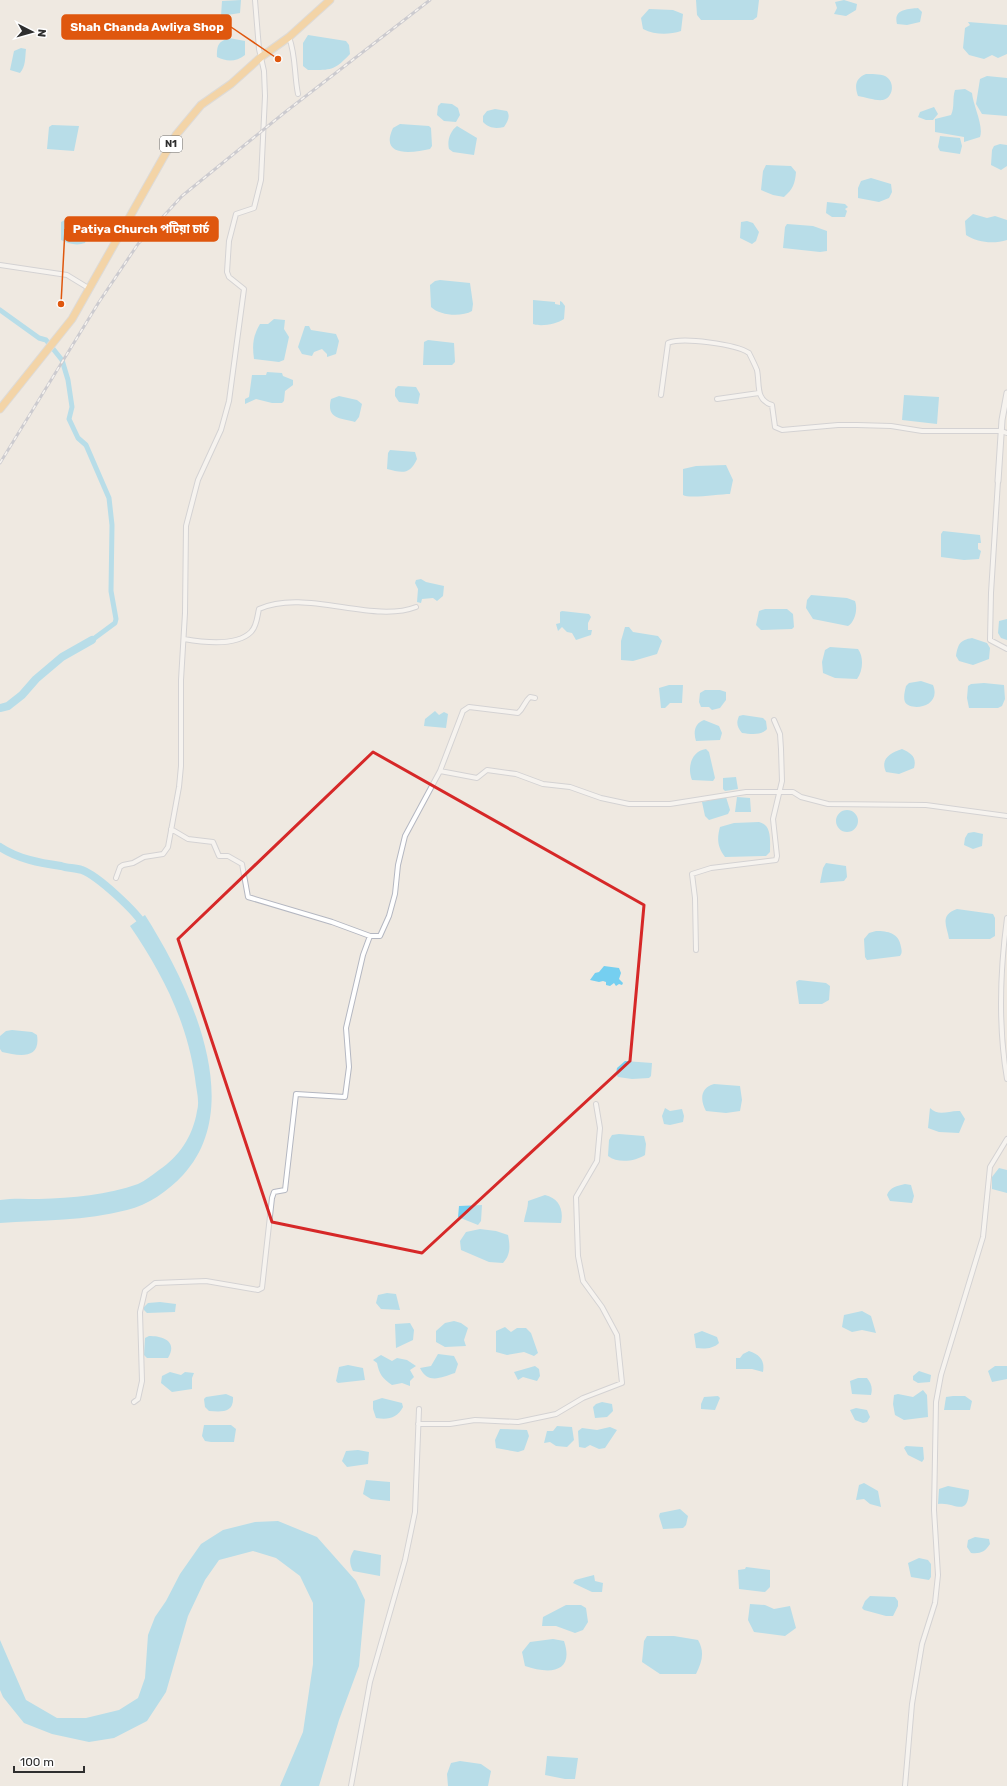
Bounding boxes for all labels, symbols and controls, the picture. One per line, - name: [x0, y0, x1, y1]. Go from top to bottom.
- north arrow: [12, 12, 52, 52]
- callout: Shah Chanda Awliya Shop: [62, 15, 231, 39]
- text: Shah Chanda Awliya Shop: [70, 20, 224, 34]
- text: N: [35, 28, 48, 38]
- road number: N1: [160, 136, 182, 152]
- callout: Patiya Church পটিয়া চার্চ: [65, 217, 218, 241]
- text: Patiya Church পটিয়া চার্চ: [73, 221, 210, 236]
- scale bar: [14, 1748, 84, 1774]
- text: 100 m: [20, 1755, 54, 1769]

